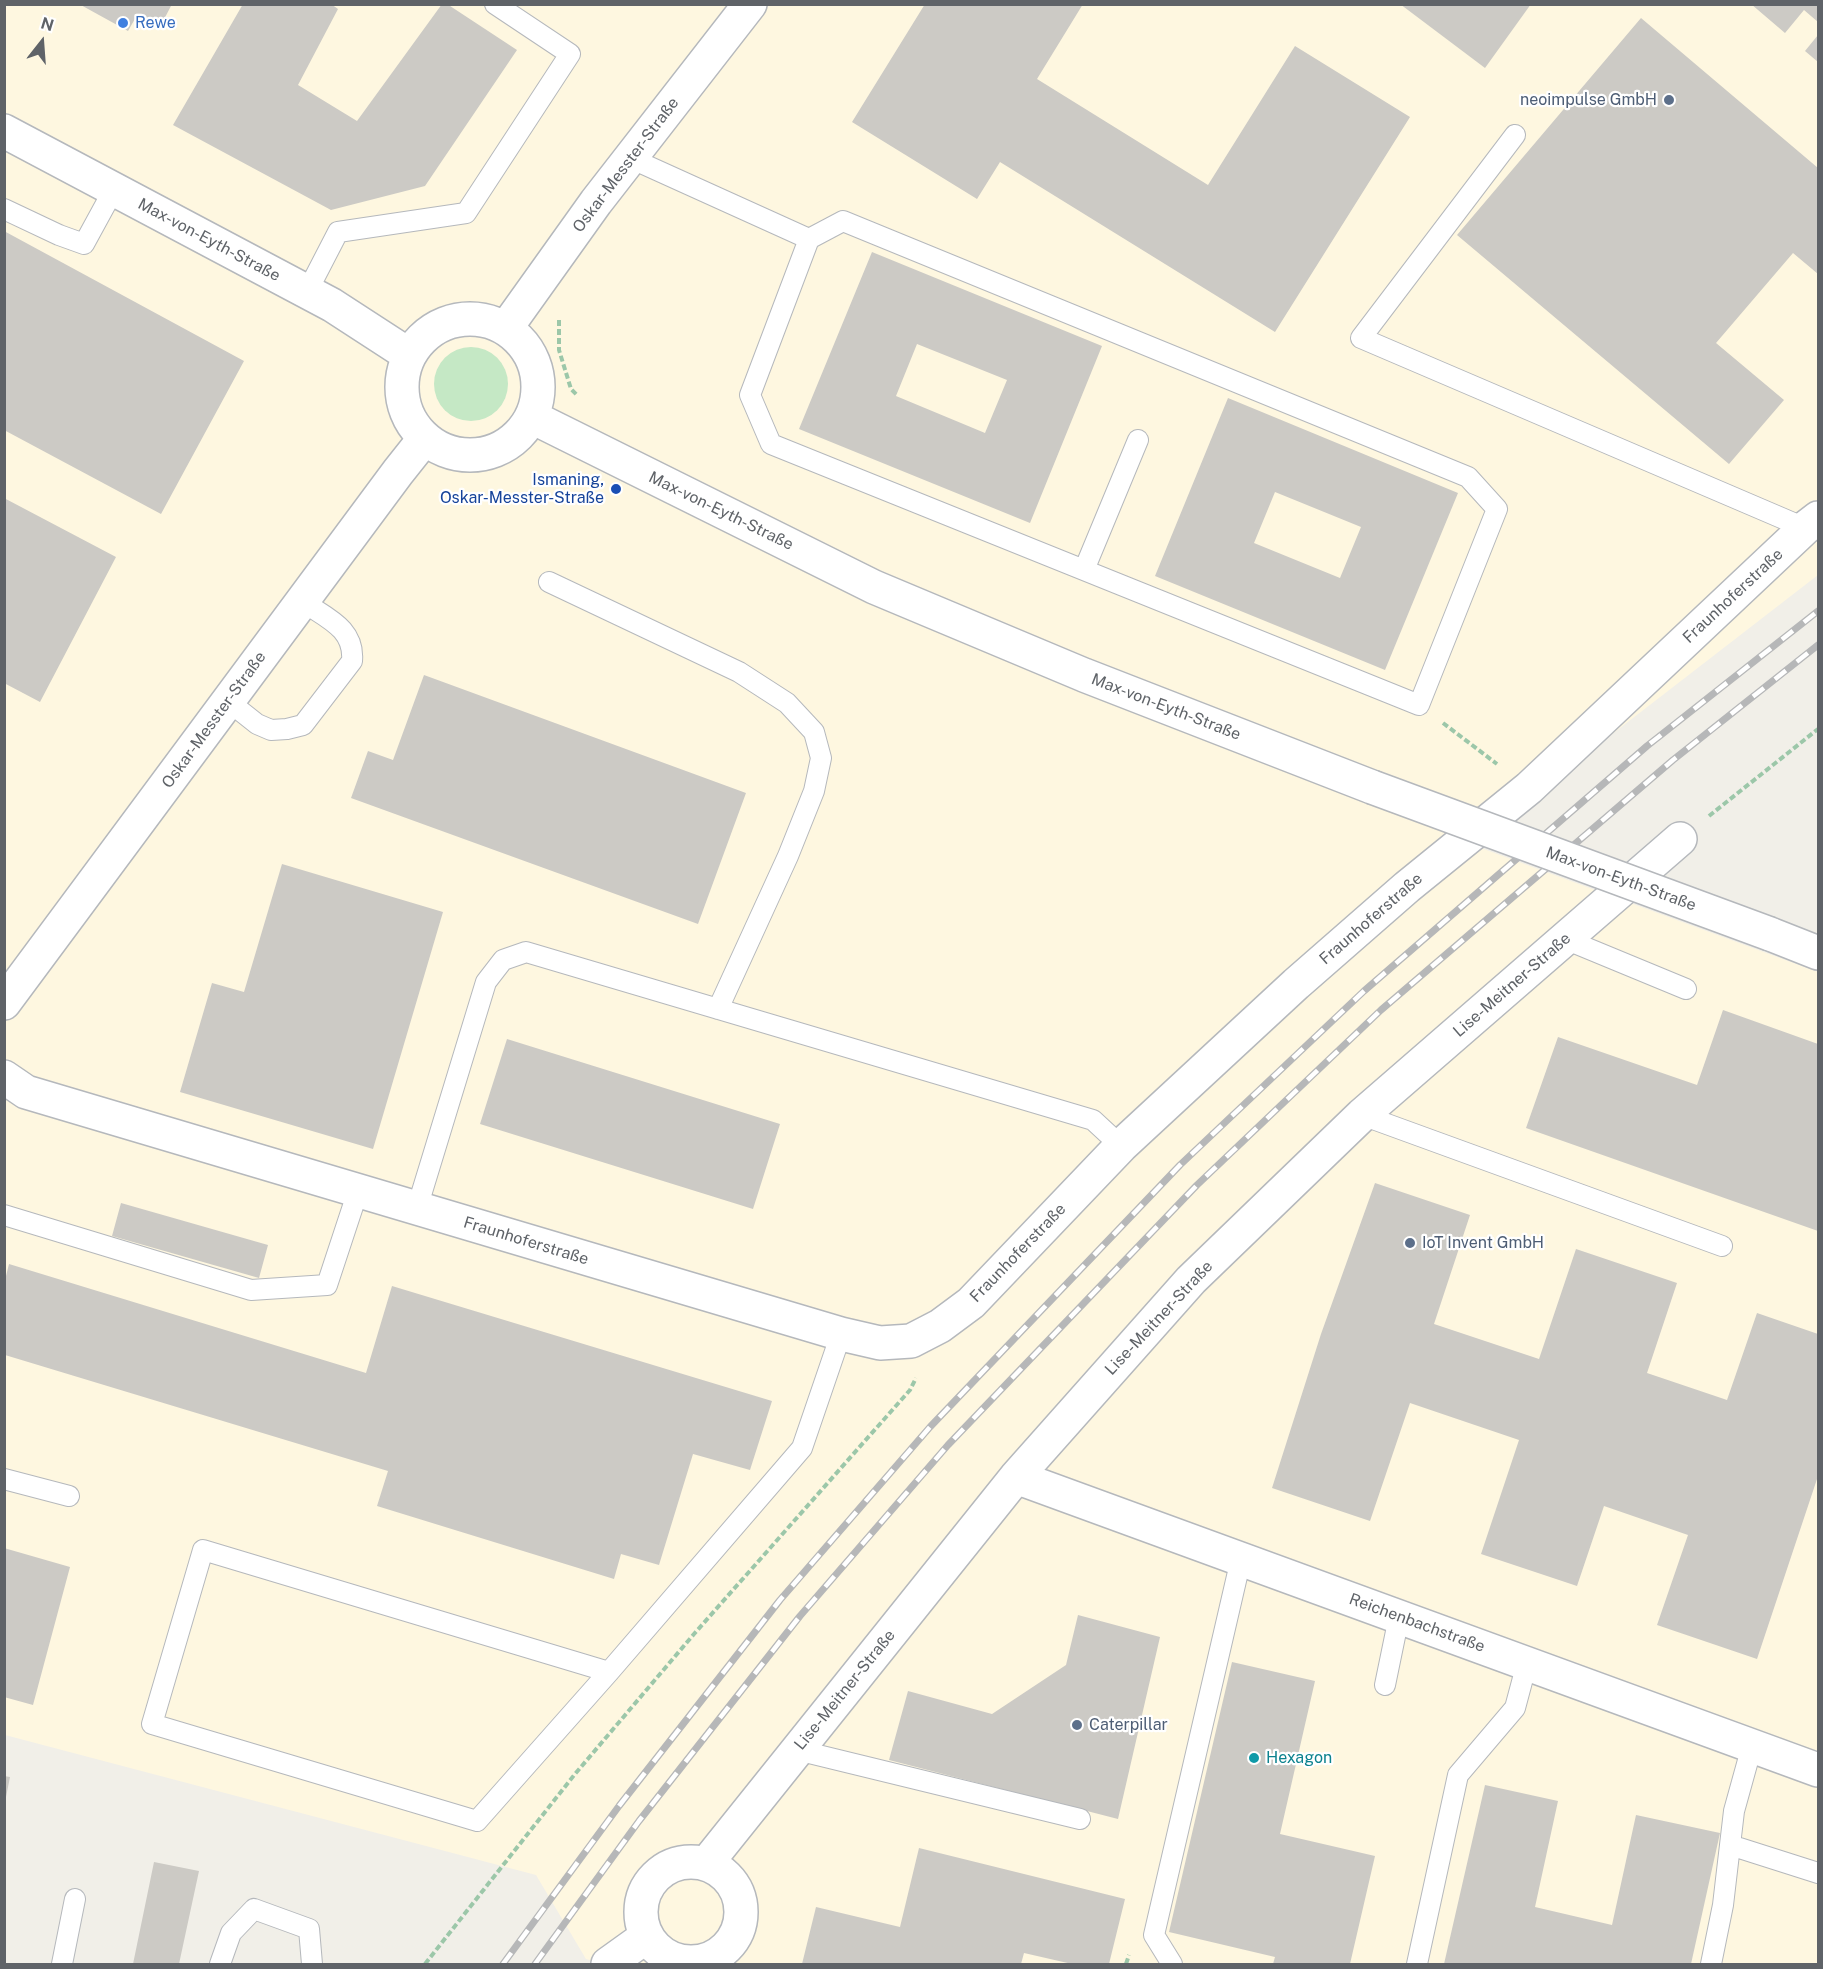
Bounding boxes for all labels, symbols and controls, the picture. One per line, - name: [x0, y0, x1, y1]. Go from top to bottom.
- north arrow: [12, 12, 72, 72]
- text: N: [39, 13, 56, 35]
- place label: Rewe: [135, 13, 176, 33]
- marker: Rewe: [116, 16, 130, 30]
- place label: neoimpulse GmbH: [1520, 90, 1657, 110]
- marker: neoimpulse GmbH: [1662, 93, 1676, 107]
- street label: Oskar-Messter-Straße: [569, 94, 683, 236]
- street label: Max-von-Eyth-Straße: [135, 194, 283, 286]
- street label: Max-von-Eyth-Straße: [646, 468, 796, 554]
- place label: Ismaning, Oskar-Messter-Straße: [440, 470, 604, 508]
- marker: Ismaning, Oskar-Messter-Straße: [609, 482, 623, 496]
- street label: Fraunhoferstraße: [1679, 545, 1787, 647]
- street label: Oskar-Messter-Straße: [158, 648, 270, 792]
- street label: Max-von-Eyth-Straße: [1089, 670, 1243, 744]
- street label: Max-von-Eyth-Straße: [1543, 843, 1699, 915]
- street label: Fraunhoferstraße: [1316, 869, 1426, 969]
- street label: Lise-Meitner-Straße: [1449, 929, 1575, 1041]
- street label: Fraunhoferstraße: [966, 1200, 1070, 1306]
- street label: Fraunhoferstraße: [461, 1213, 591, 1269]
- place label: IoT Invent GmbH: [1422, 1233, 1544, 1253]
- marker: IoT Invent GmbH: [1403, 1236, 1417, 1250]
- street label: Lise-Meitner-Straße: [1101, 1257, 1217, 1379]
- street label: Reichenbachstraße: [1346, 1589, 1488, 1657]
- street label: Lise-Meitner-Straße: [791, 1626, 899, 1754]
- place label: Caterpillar: [1089, 1715, 1168, 1735]
- marker: Caterpillar: [1070, 1718, 1084, 1732]
- place label: Hexagon: [1266, 1748, 1332, 1768]
- marker: Hexagon: [1247, 1751, 1261, 1765]

